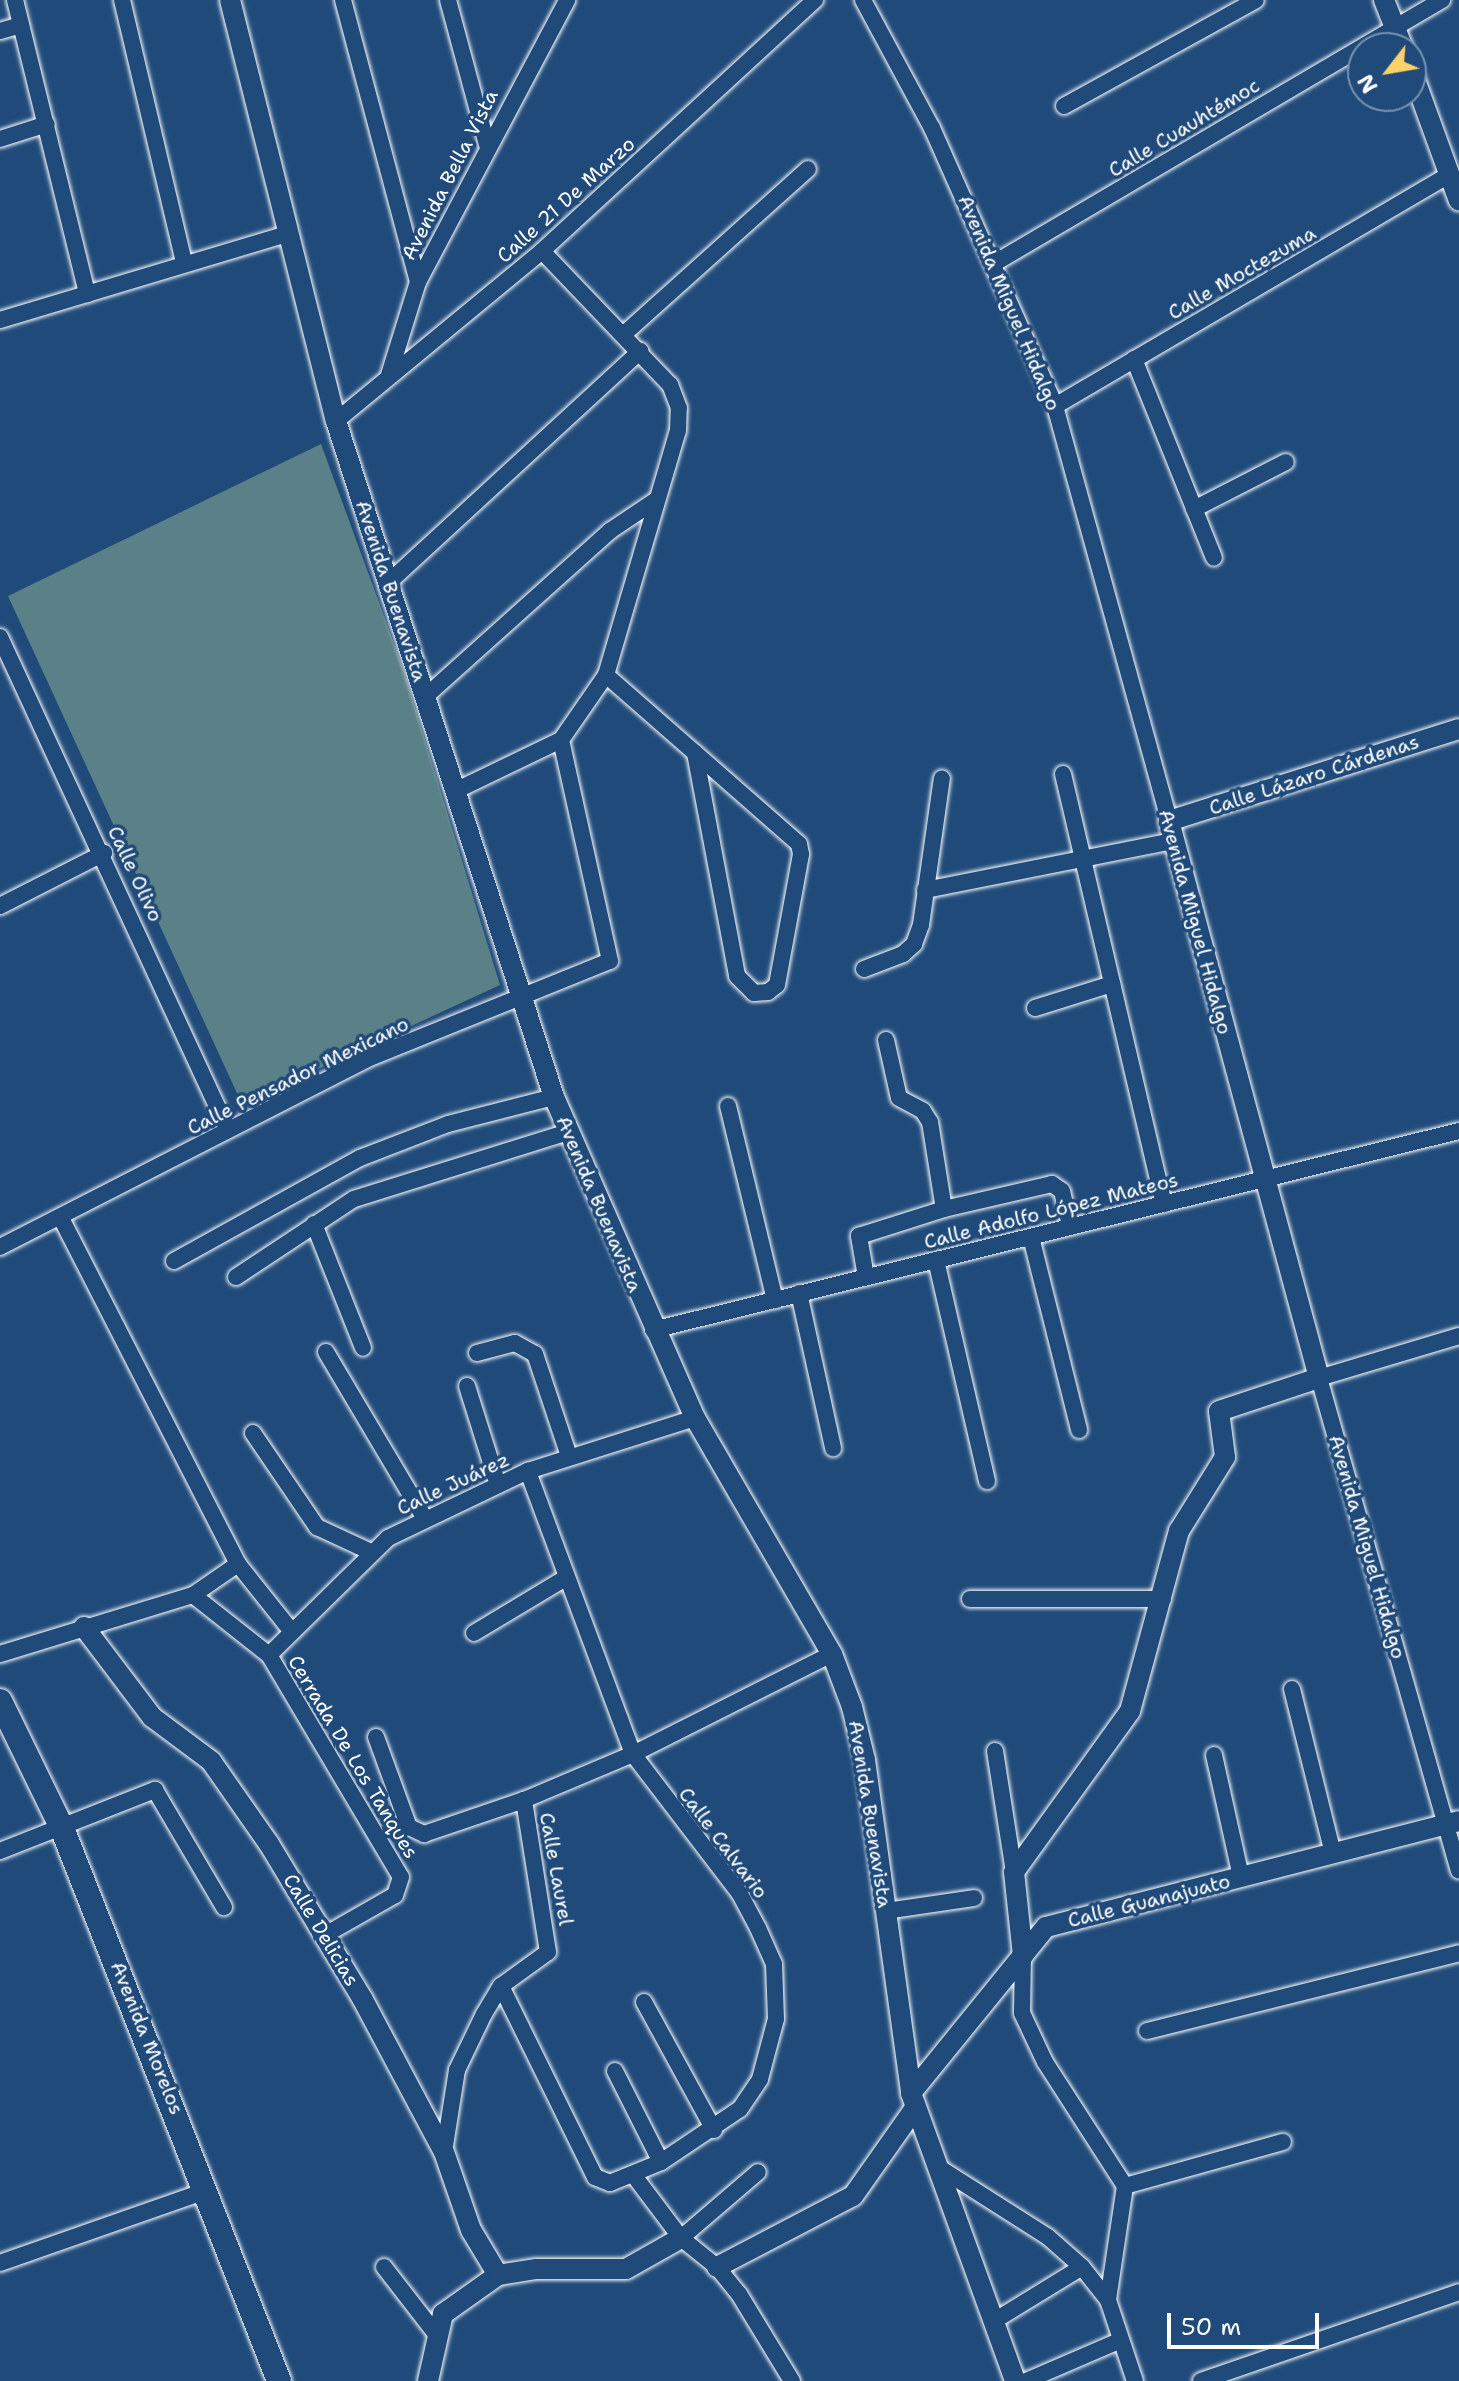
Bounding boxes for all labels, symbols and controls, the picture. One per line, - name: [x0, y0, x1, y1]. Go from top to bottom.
- north arrow: [1347, 32, 1427, 112]
- text: N: [1351, 69, 1385, 99]
- street label: Calle Cuauhtémoc: [1104, 73, 1264, 183]
- street label: Avenida Bella Vista: [397, 86, 503, 264]
- street label: Calle 21 De Marzo: [492, 132, 640, 268]
- street label: Avenida Miguel Hidalgo: [953, 192, 1065, 414]
- street label: Calle Moctezuma: [1164, 221, 1320, 325]
- street label: Avenida Buenavista: [350, 497, 432, 685]
- street label: Calle Lázaro Cárdenas: [1206, 730, 1422, 820]
- street label: Avenida Miguel Hidalgo: [1153, 807, 1237, 1037]
- street label: Calle Olivo: [102, 822, 168, 926]
- street label: Calle Pensador Mexicano: [183, 1012, 413, 1140]
- street label: Avenida Buenavista: [551, 1112, 647, 1296]
- street label: Calle Adolfo López Mateos: [921, 1168, 1181, 1254]
- street label: Avenida Miguel Hidalgo: [1323, 1432, 1411, 1662]
- street label: Calle Juárez: [393, 1448, 513, 1520]
- street label: Cerrada De Los Tanques: [283, 1651, 423, 1863]
- street label: Avenida Buenavista: [843, 1719, 897, 1909]
- street label: Calle Calvario: [673, 1783, 773, 1903]
- street label: Calle Laurel: [534, 1811, 578, 1927]
- street label: Calle Delicias: [278, 1869, 364, 1991]
- street label: Calle Guanajuato: [1065, 1869, 1233, 1933]
- street label: Avenida Morelos: [105, 1958, 189, 2118]
- scale bar: [1171, 2297, 1323, 2347]
- text: 50 m: [1181, 2311, 1241, 2343]

